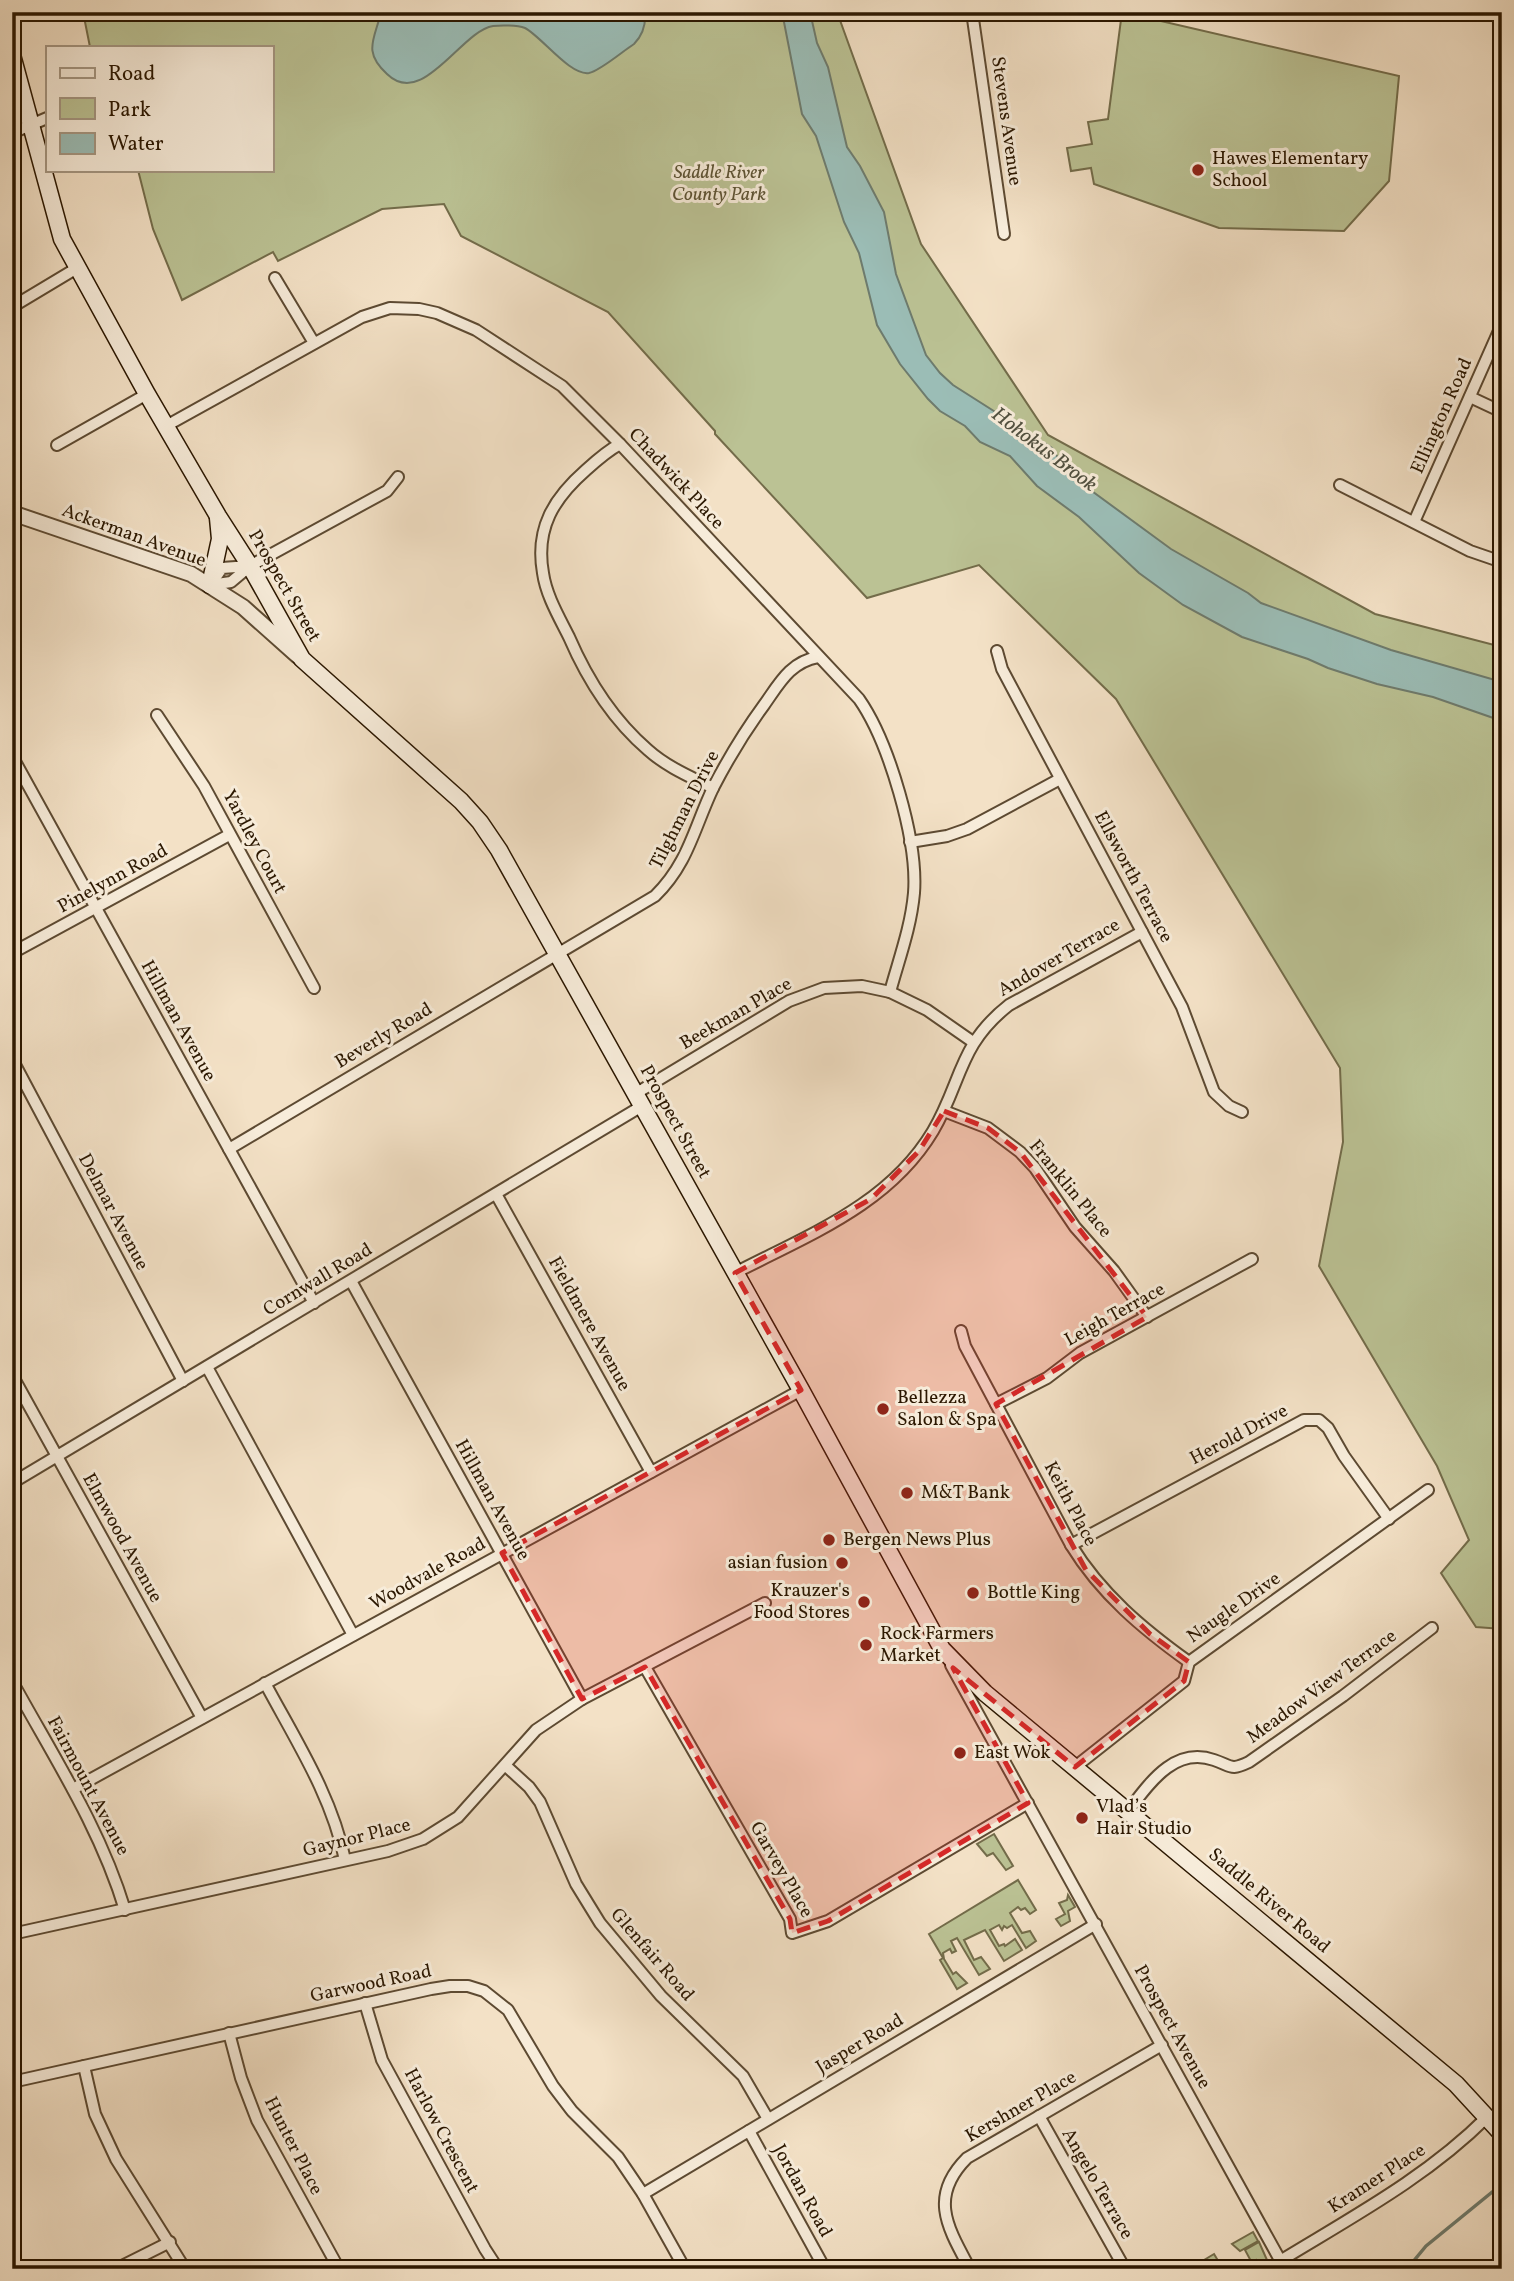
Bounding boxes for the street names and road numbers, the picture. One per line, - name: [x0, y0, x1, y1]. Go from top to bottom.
- street label: Stevens Avenue: [984, 55, 1028, 187]
- street label: Ellington Road: [1405, 354, 1479, 478]
- street label: Chadwick Place: [622, 423, 730, 535]
- street label: Ackerman Avenue: [58, 498, 210, 574]
- street label: Prospect Street: [241, 525, 327, 647]
- street label: Tilghman Drive: [644, 746, 726, 874]
- street label: Yardley Court: [216, 785, 293, 899]
- street label: Ellsworth Terrace: [1087, 806, 1179, 948]
- street label: Pinelynn Road: [53, 838, 173, 920]
- street label: Andover Terrace: [993, 912, 1125, 1004]
- street label: Hillman Avenue: [134, 956, 222, 1086]
- street label: Beekman Place: [675, 971, 797, 1057]
- street label: Beverly Road: [330, 997, 438, 1075]
- street label: Prospect Street: [633, 1061, 717, 1184]
- street label: Franklin Place: [1022, 1134, 1118, 1244]
- street label: Delmar Avenue: [71, 1149, 155, 1275]
- street label: Cornwall Road: [258, 1237, 378, 1323]
- street label: Fieldmere Avenue: [541, 1252, 637, 1396]
- street label: Leigh Terrace: [1060, 1277, 1170, 1353]
- street label: Herold Drive: [1185, 1398, 1293, 1472]
- street label: Hillman Avenue: [448, 1435, 536, 1565]
- street label: Keith Place: [1037, 1457, 1103, 1551]
- street label: Elmwood Avenue: [76, 1468, 168, 1608]
- street label: Woodvale Road: [365, 1531, 491, 1617]
- street label: Naugle Drive: [1182, 1566, 1286, 1650]
- street label: Meadow View Terrace: [1242, 1624, 1402, 1750]
- street label: Fairmount Avenue: [40, 1712, 136, 1860]
- street label: Gaynor Place: [301, 1812, 413, 1864]
- street label: Garvey Place: [743, 1817, 819, 1923]
- street label: Saddle River Road: [1202, 1842, 1336, 1960]
- street label: Glenfair Road: [604, 1903, 700, 2007]
- street label: Garwood Road: [308, 1958, 434, 2010]
- street label: Prospect Avenue: [1127, 1960, 1217, 2094]
- street label: Jasper Road: [811, 2008, 909, 2080]
- street label: Harlow Crescent: [397, 2064, 485, 2198]
- street label: Kershner Place: [961, 2065, 1081, 2149]
- street label: Hunter Place: [257, 2092, 329, 2200]
- street label: Angelo Terrace: [1055, 2124, 1139, 2244]
- street label: Kramer Place: [1323, 2138, 1431, 2220]
- street label: Jordan Road: [766, 2140, 838, 2242]

